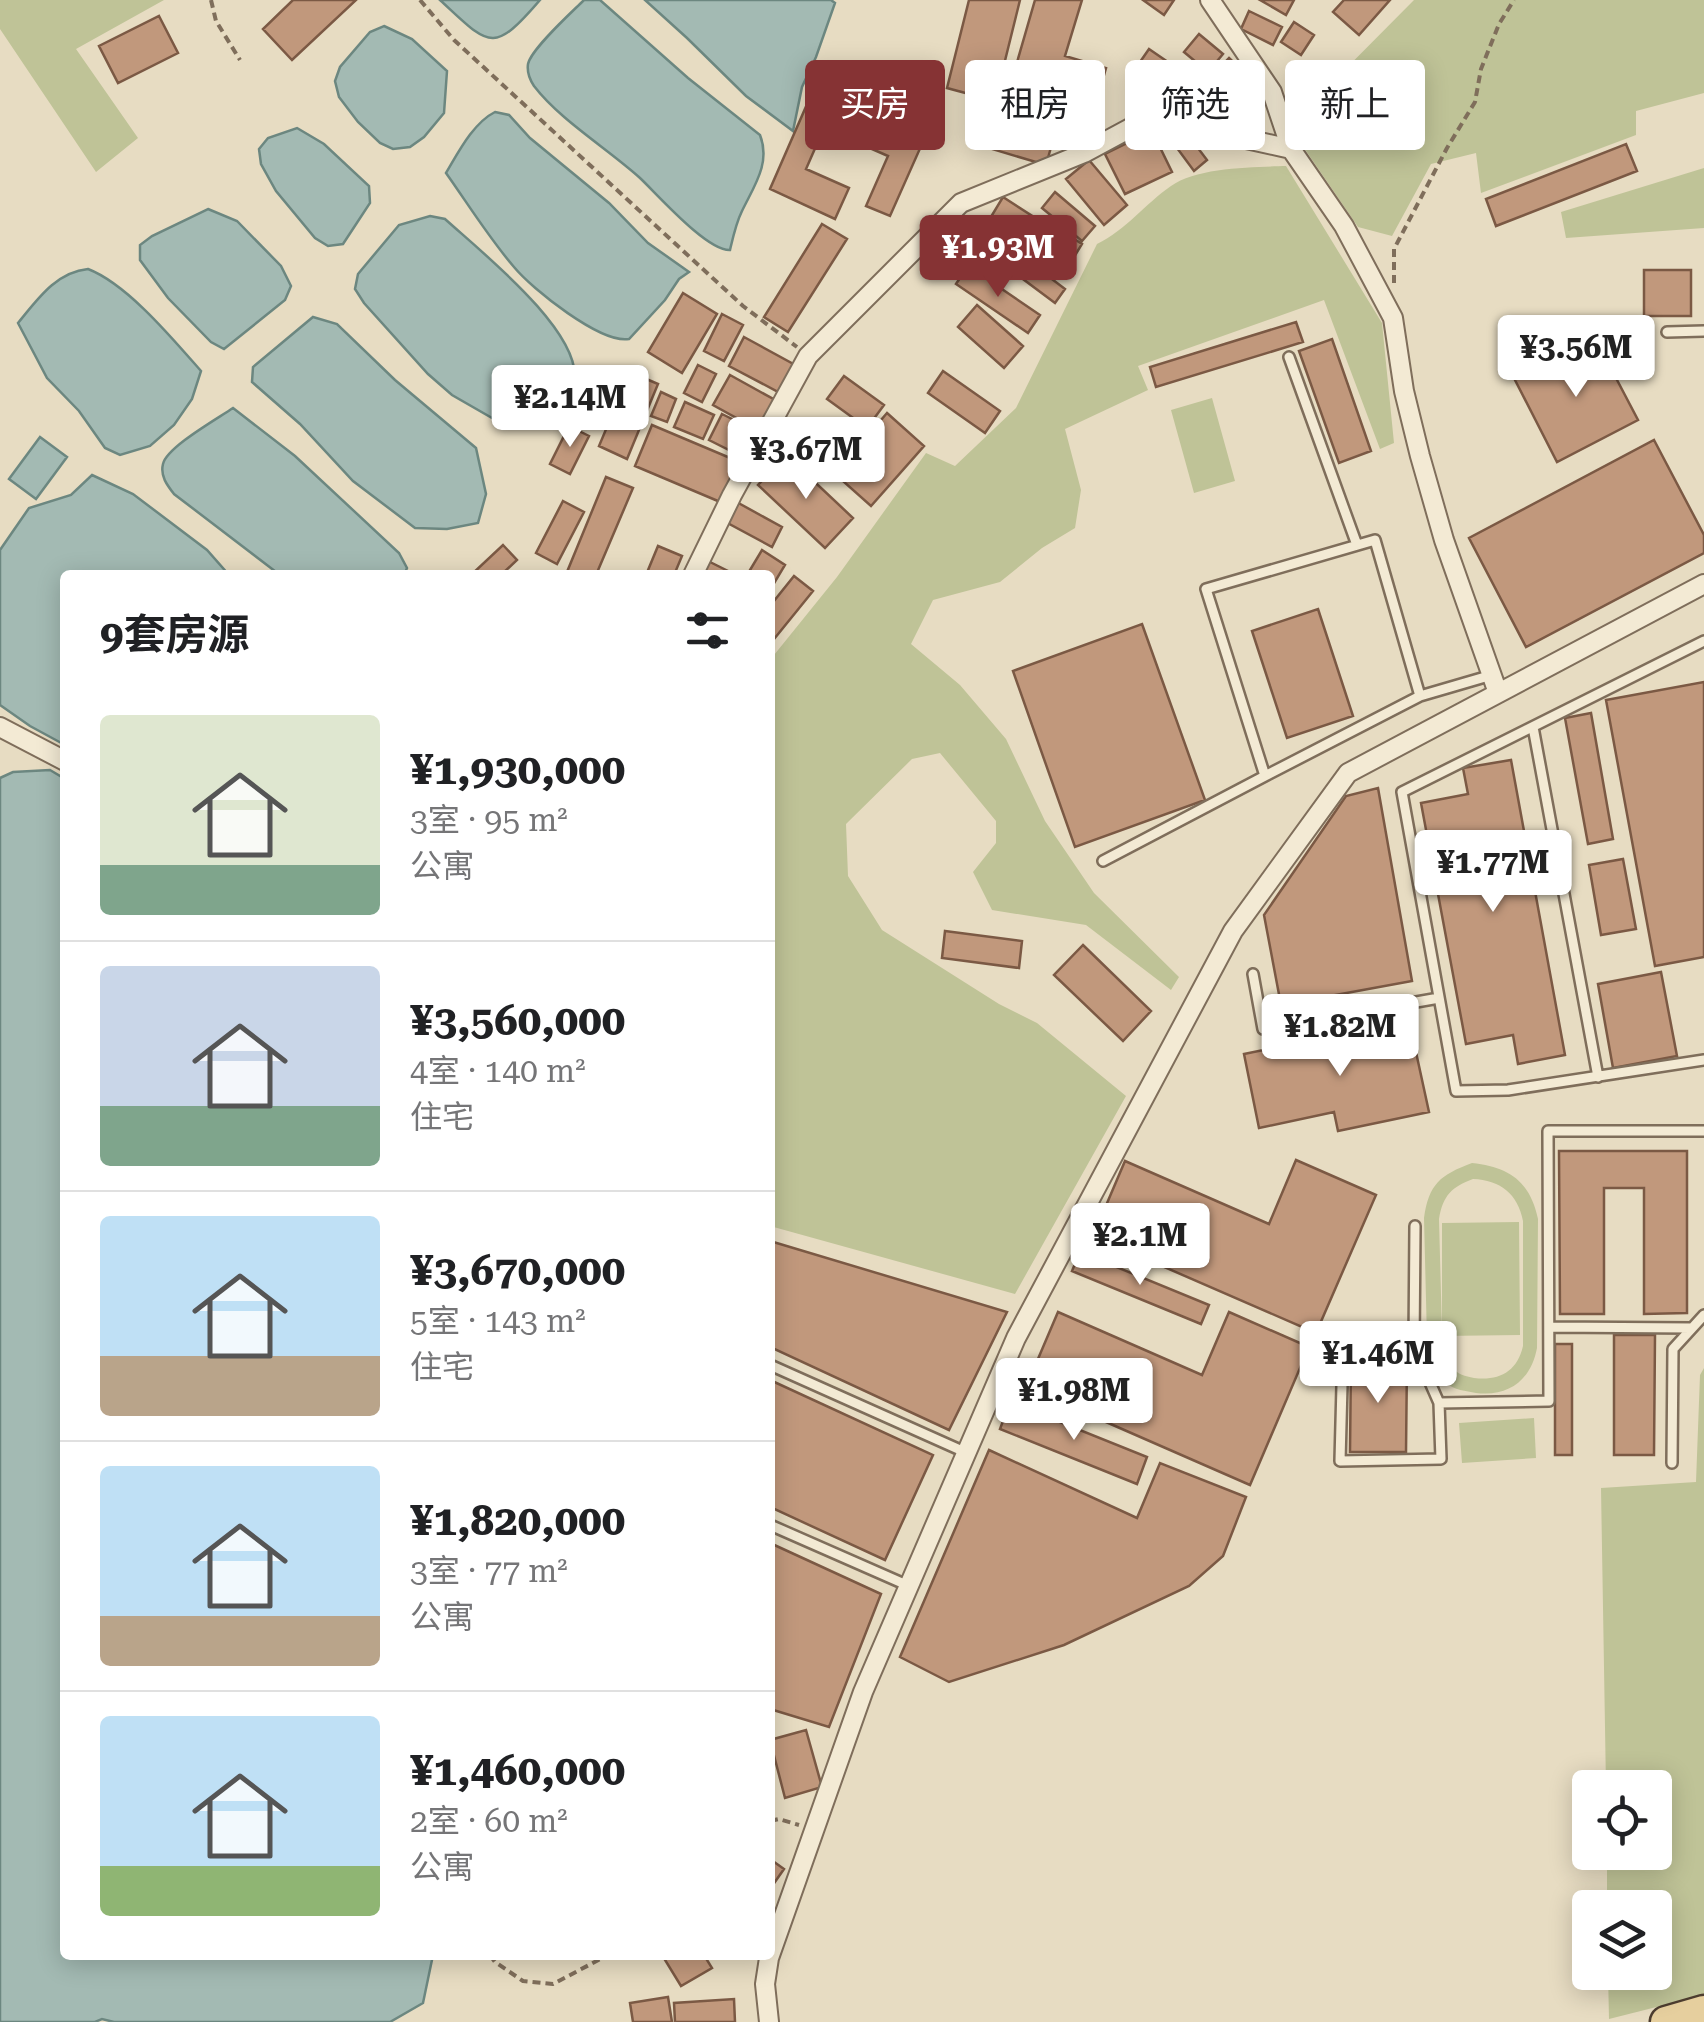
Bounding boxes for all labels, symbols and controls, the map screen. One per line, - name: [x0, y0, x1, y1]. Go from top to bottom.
- chip: 买房: [805, 60, 945, 150]
- chip: 租房: [965, 60, 1105, 150]
- chip: 筛选: [1125, 60, 1265, 150]
- chip: 新上: [1285, 60, 1425, 150]
- pin: ¥1.93M: [917, 215, 1079, 300]
- text: ¥1.93M: [942, 228, 1054, 266]
- pin: ¥3.56M: [1495, 315, 1657, 400]
- text: ¥3.56M: [1520, 328, 1632, 366]
- pin: ¥2.14M: [489, 365, 651, 450]
- text: ¥2.14M: [514, 378, 626, 416]
- pin: ¥3.67M: [725, 417, 887, 502]
- text: ¥3.67M: [750, 430, 862, 468]
- icon: filters: [680, 603, 735, 658]
- text: 9套房源: [100, 610, 250, 659]
- text: ¥1,930,000: [410, 745, 625, 794]
- icon: home: [180, 755, 300, 875]
- text: 3室 · 95 m²: [410, 801, 568, 839]
- pin: ¥1.77M: [1412, 830, 1574, 915]
- text: ¥1.77M: [1437, 843, 1549, 881]
- text: 公寓: [410, 847, 474, 885]
- pin: ¥1.82M: [1259, 994, 1421, 1079]
- text: ¥3,560,000: [410, 996, 625, 1045]
- icon: home: [180, 1006, 300, 1126]
- text: ¥1.82M: [1284, 1007, 1396, 1045]
- text: 4室 · 140 m²: [410, 1052, 586, 1090]
- text: 住宅: [410, 1098, 474, 1136]
- pin: ¥2.1M: [1070, 1203, 1210, 1288]
- text: ¥2.1M: [1093, 1216, 1187, 1254]
- text: ¥3,670,000: [410, 1246, 625, 1295]
- icon: home: [180, 1256, 300, 1376]
- text: 5室 · 143 m²: [410, 1302, 586, 1340]
- pin: ¥1.46M: [1297, 1321, 1459, 1406]
- text: ¥1.46M: [1322, 1334, 1434, 1372]
- text: 住宅: [410, 1348, 474, 1386]
- pin: ¥1.98M: [993, 1358, 1155, 1443]
- text: ¥1.98M: [1018, 1371, 1130, 1409]
- text: ¥1,820,000: [410, 1496, 625, 1545]
- icon: home: [180, 1506, 300, 1626]
- text: 3室 · 77 m²: [410, 1552, 568, 1590]
- text: 公寓: [410, 1598, 474, 1636]
- text: ¥1,460,000: [410, 1746, 625, 1795]
- icon: home: [180, 1756, 300, 1876]
- map controls: [1572, 1770, 1672, 1990]
- button: locate: [1572, 1770, 1672, 1870]
- text: 2室 · 60 m²: [410, 1802, 568, 1840]
- text: 公寓: [410, 1848, 474, 1886]
- button: layers: [1572, 1890, 1672, 1990]

